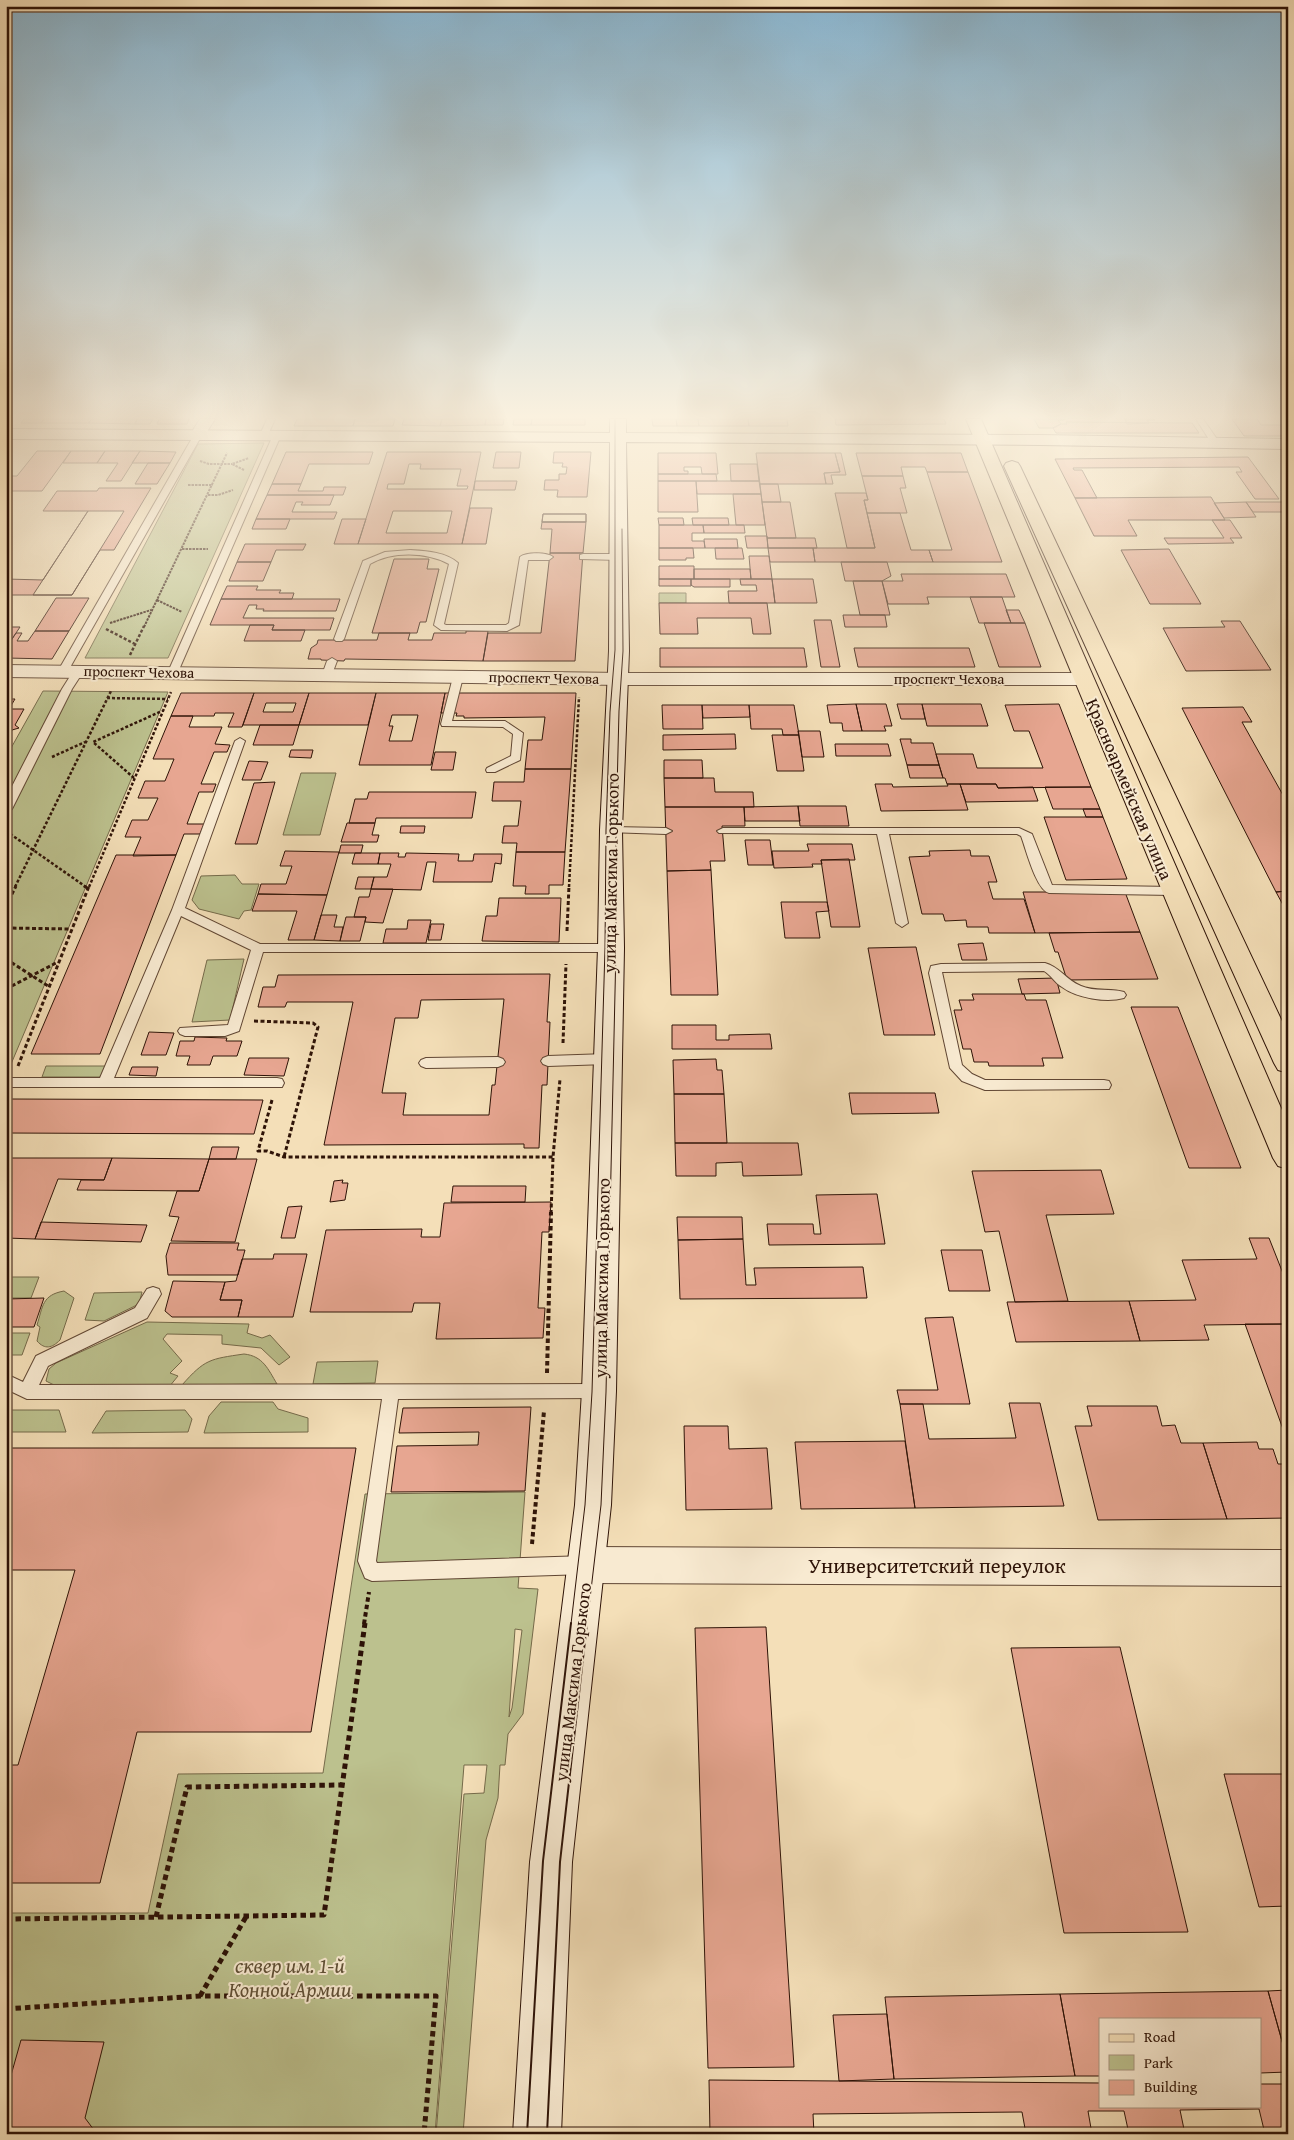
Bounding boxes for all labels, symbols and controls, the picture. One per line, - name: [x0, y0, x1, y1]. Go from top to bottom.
- street label: проспект Чехова: [83, 660, 195, 683]
- street label: проспект Чехова: [488, 666, 600, 689]
- street label: проспект Чехова: [894, 668, 1005, 689]
- street label: Красноармейская улица: [1079, 694, 1180, 884]
- street label: улица Максима Горького: [595, 773, 626, 974]
- street label: улица Максима Горького: [586, 1178, 617, 1379]
- street label: Университетский переулок: [808, 1550, 1066, 1581]
- street label: улица Максима Горького: [547, 1581, 598, 1784]
- park label: сквер им. 1-й Конной Армии: [228, 1950, 352, 2005]
- legend: [1099, 2018, 1262, 2108]
- text: Road: [1144, 2026, 1175, 2047]
- text: Park: [1144, 2052, 1173, 2073]
- text: Building: [1144, 2076, 1198, 2097]

